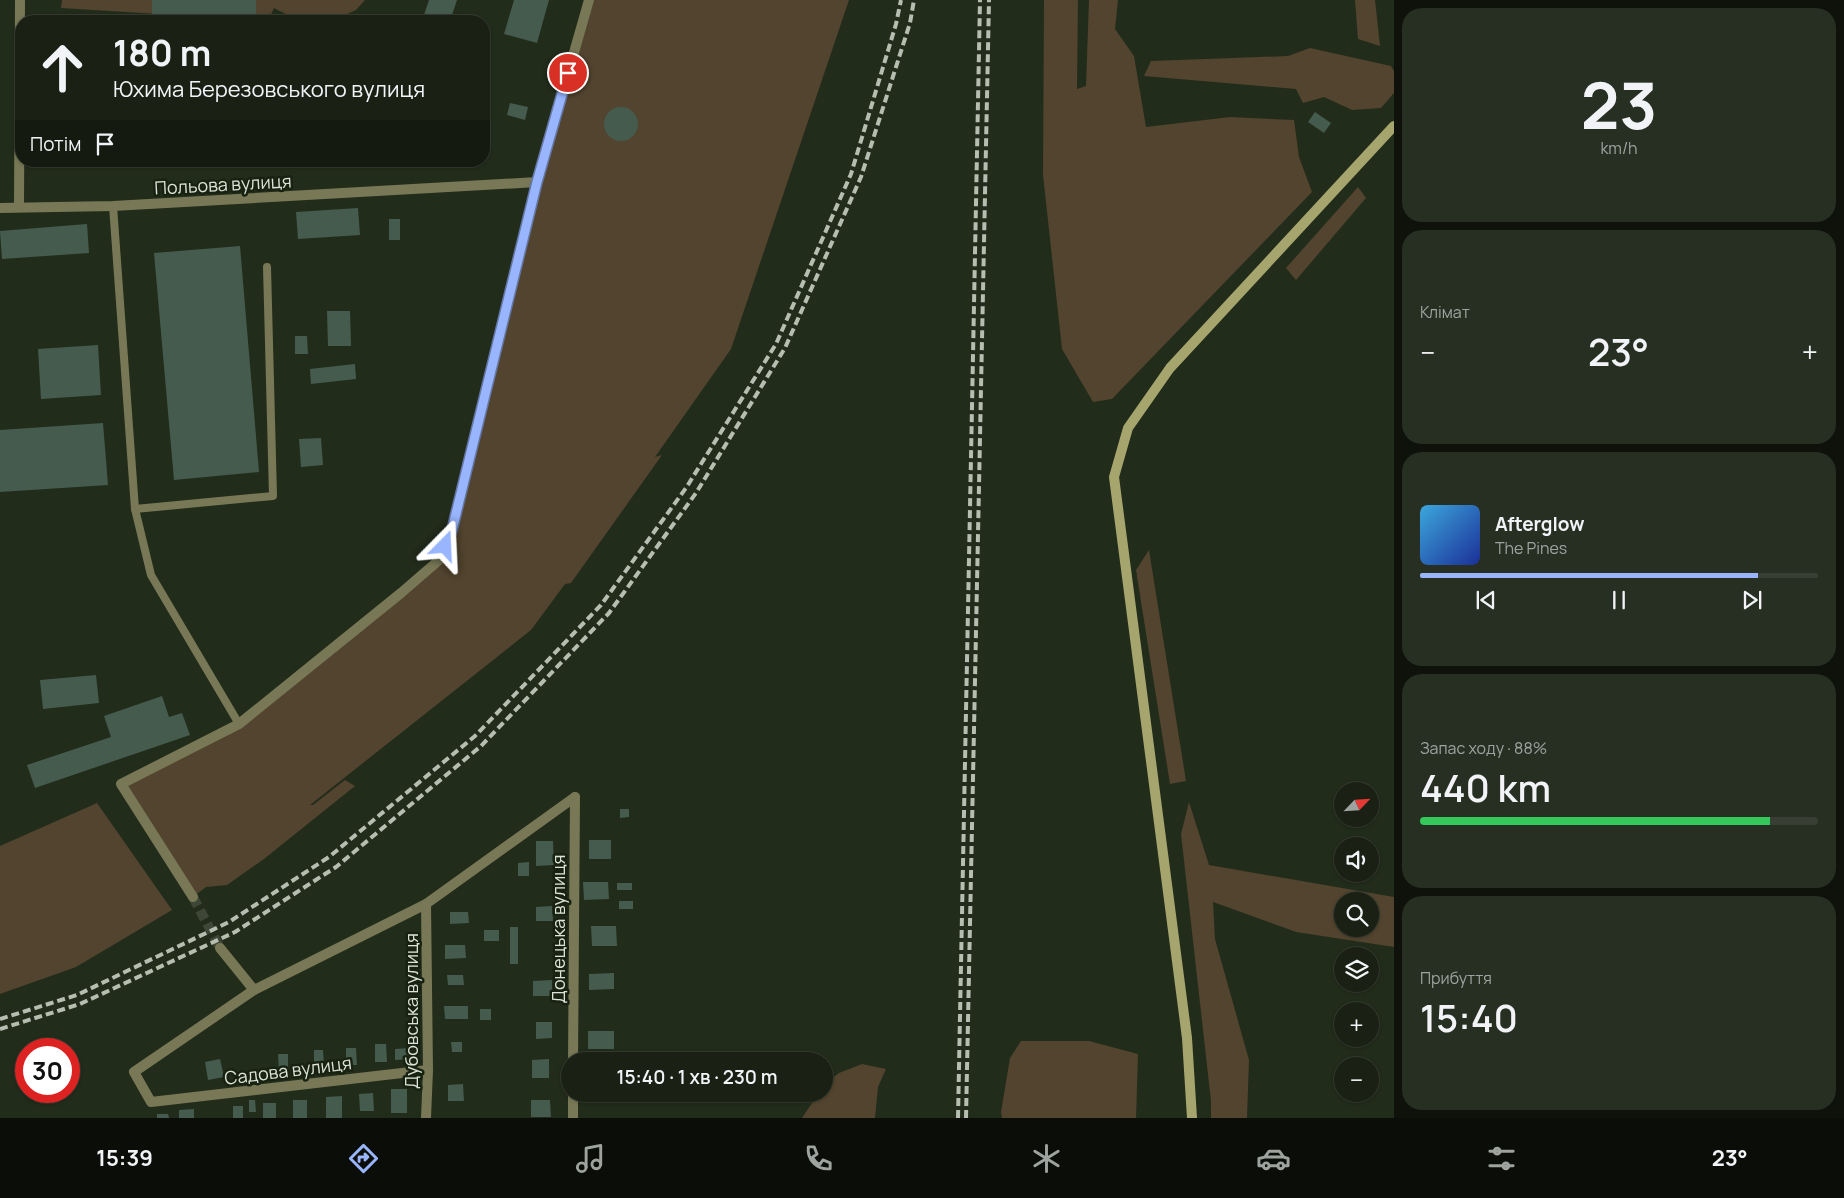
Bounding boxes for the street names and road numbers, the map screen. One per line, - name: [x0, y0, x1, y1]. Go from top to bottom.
- street label: Польова вулиця: [154, 168, 292, 200]
- street label: Донецька вулиця: [546, 855, 570, 1003]
- street label: Дубовська вулиця: [399, 933, 423, 1089]
- street label: Садова вулиця: [223, 1050, 353, 1090]

